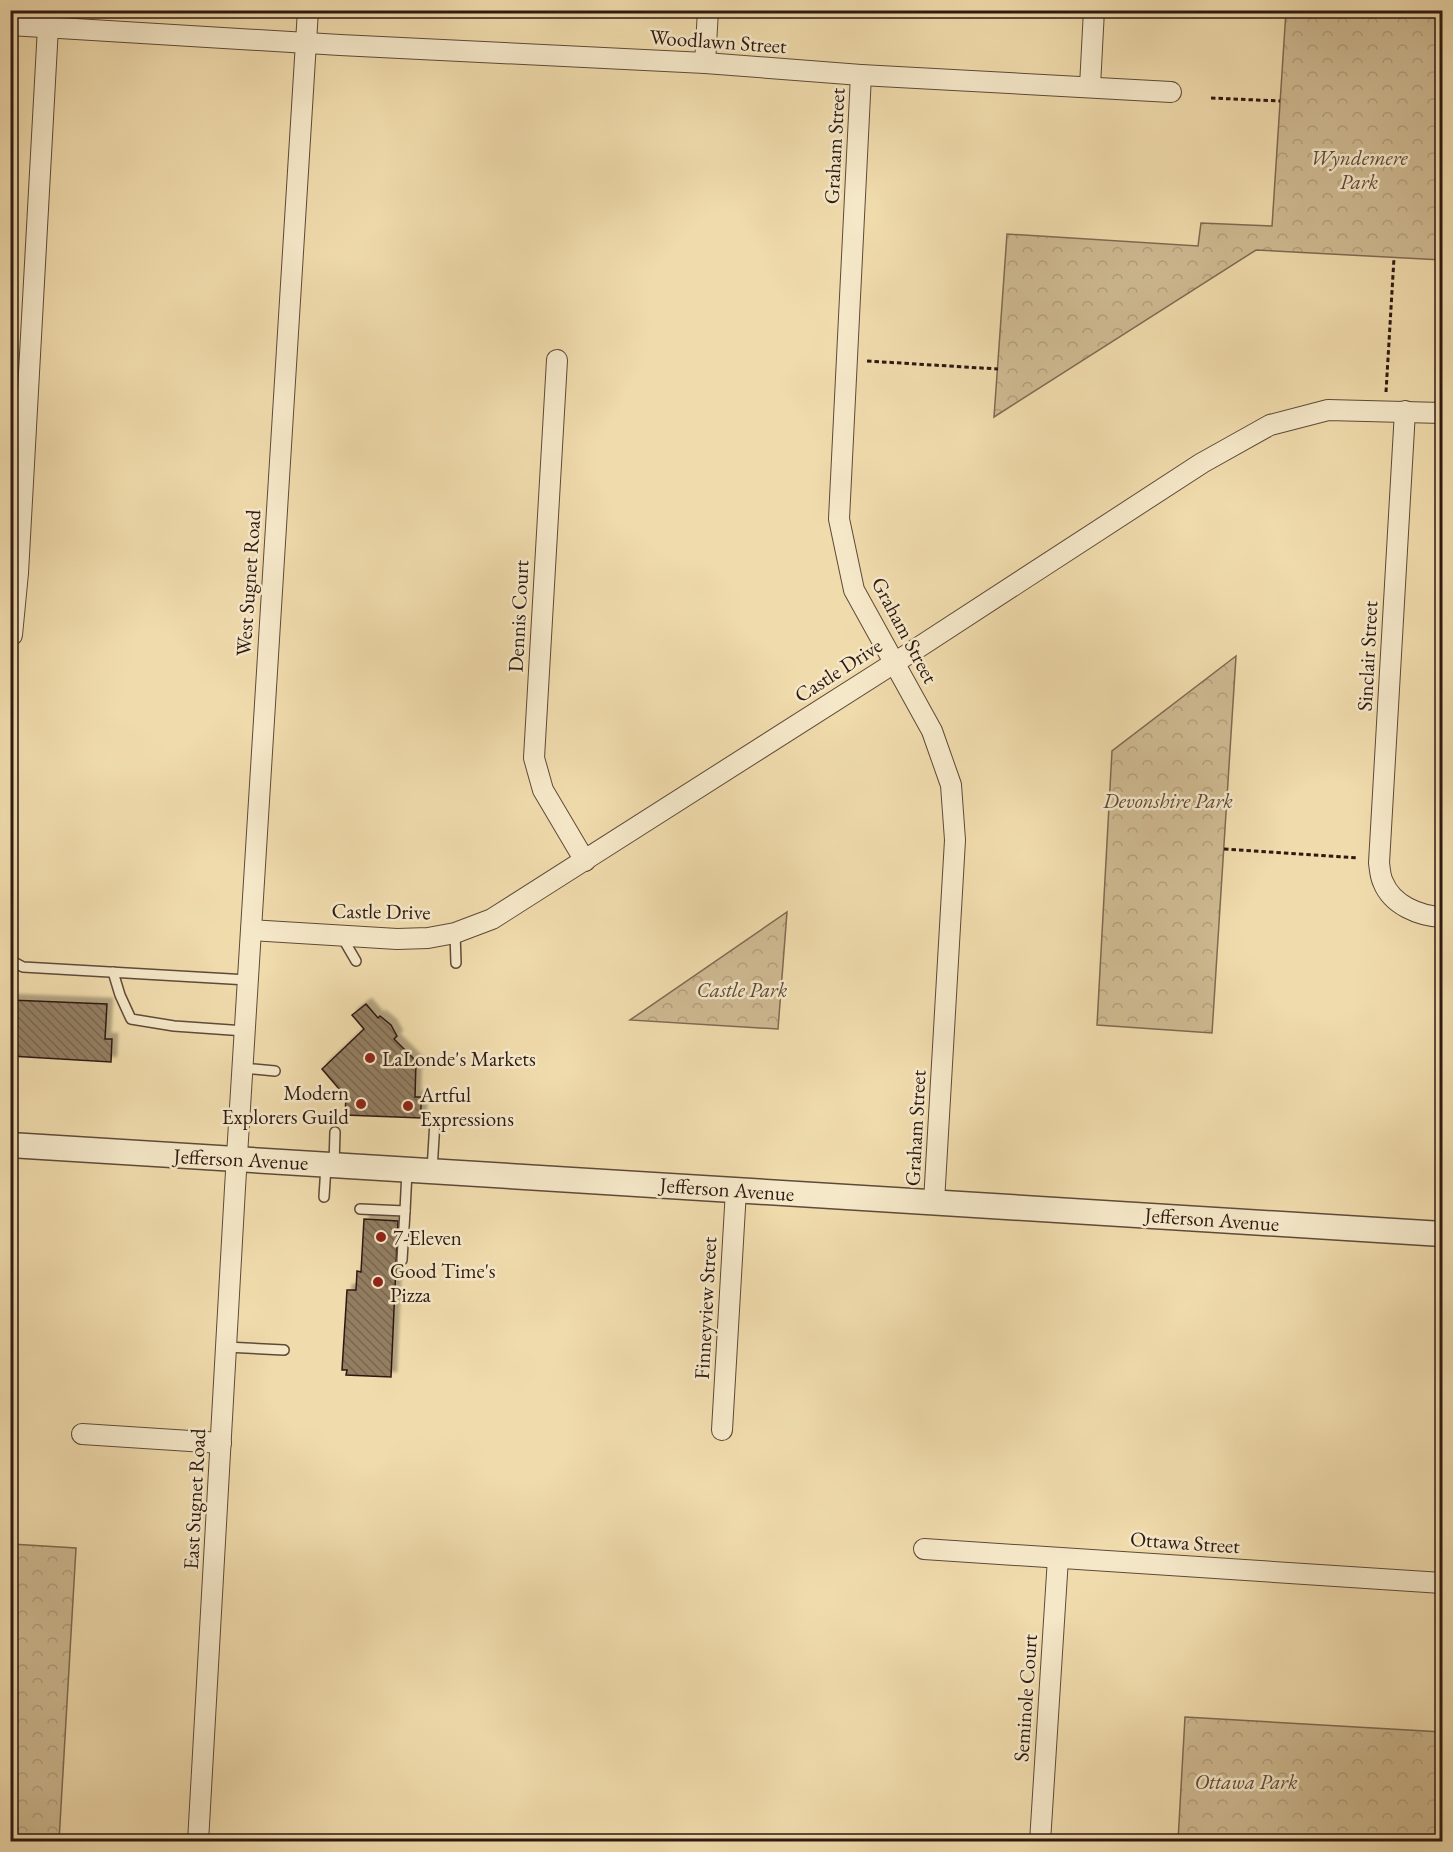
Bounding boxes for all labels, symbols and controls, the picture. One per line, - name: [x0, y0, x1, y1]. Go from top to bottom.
- street label: Woodlawn Street: [649, 23, 788, 59]
- street label: Graham Street: [817, 87, 851, 205]
- park label: Wyndemere Park: [1310, 144, 1409, 195]
- street label: West Sugnet Road: [229, 508, 267, 657]
- street label: Dennis Court: [502, 559, 534, 673]
- street label: Graham Street: [866, 572, 944, 688]
- street label: Sinclair Street: [1351, 600, 1383, 712]
- street label: Castle Drive: [789, 632, 887, 708]
- park label: Devonshire Park: [1102, 787, 1233, 814]
- street label: Castle Drive: [331, 897, 431, 925]
- park label: Castle Park: [697, 976, 788, 1003]
- place label: LaLonde's Markets: [382, 1045, 536, 1072]
- marker: LaLonde's Markets: [363, 1051, 377, 1065]
- street label: Graham Street: [898, 1069, 932, 1187]
- place label: Modern Explorers Guild: [222, 1079, 349, 1130]
- place label: Artful Expressions: [419, 1081, 514, 1132]
- marker: Modern Explorers Guild: [354, 1097, 368, 1111]
- marker: Artful Expressions: [401, 1099, 415, 1113]
- street label: Jefferson Avenue: [171, 1142, 309, 1176]
- street label: Jefferson Avenue: [657, 1171, 795, 1207]
- street label: Jefferson Avenue: [1142, 1201, 1280, 1237]
- place label: 7-Eleven: [393, 1224, 462, 1251]
- marker: 7-Eleven: [374, 1230, 388, 1244]
- street label: Finneyview Street: [688, 1236, 722, 1380]
- place label: Good Time's Pizza: [390, 1257, 496, 1308]
- marker: Good Time's Pizza: [371, 1275, 385, 1289]
- street label: East Sugnet Road: [177, 1427, 211, 1570]
- street label: Ottawa Street: [1129, 1525, 1241, 1559]
- street label: Seminole Court: [1007, 1633, 1043, 1763]
- park label: Ottawa Park: [1194, 1768, 1298, 1795]

